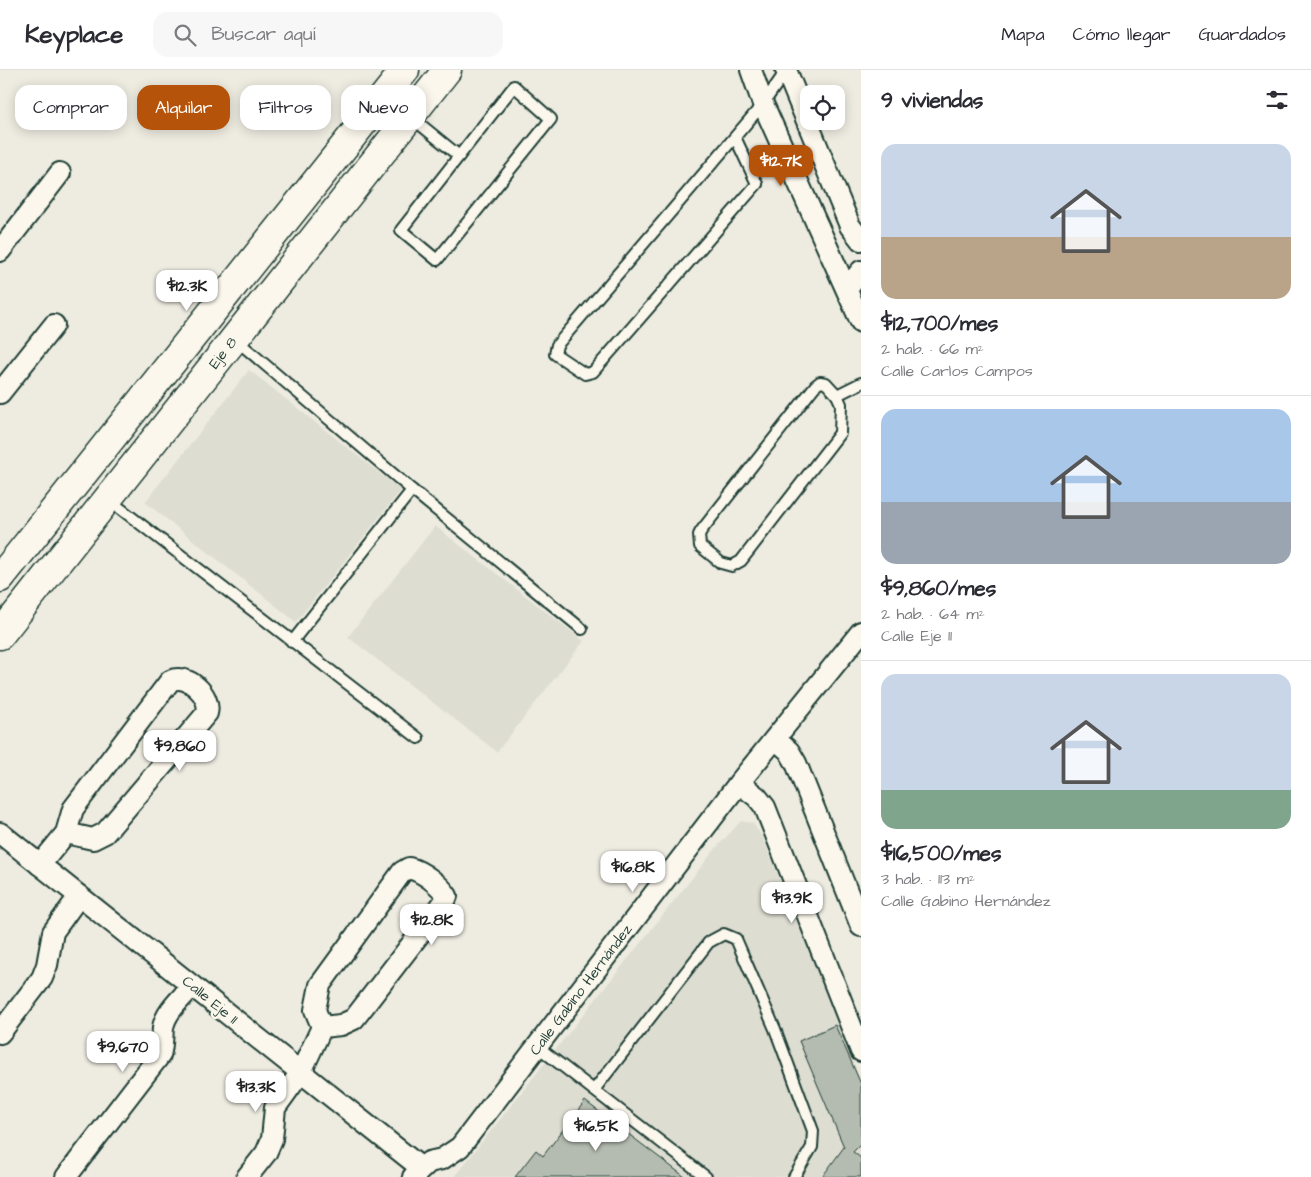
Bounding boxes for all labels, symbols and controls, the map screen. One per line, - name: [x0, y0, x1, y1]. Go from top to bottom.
- search box: [153, 12, 503, 57]
- text: Keyplace: [25, 18, 123, 52]
- icon: search: [171, 21, 199, 49]
- text: Buscar aquí: [211, 21, 316, 48]
- text: Mapa: [1001, 22, 1045, 47]
- text: Cómo llegar: [1073, 22, 1171, 47]
- text: Guardados: [1199, 22, 1286, 47]
- chip: Comprar: [15, 85, 127, 130]
- chip: Alquilar: [137, 85, 230, 130]
- chip: Filtros: [240, 85, 331, 130]
- chip: Nuevo: [341, 85, 426, 130]
- map controls: [800, 85, 845, 130]
- button: locate: [800, 85, 845, 130]
- text: 9 viviendas: [881, 86, 983, 115]
- icon: filters: [1263, 86, 1291, 114]
- pin: $12.7K: [740, 144, 822, 187]
- text: $12.7K: [760, 150, 802, 172]
- icon: home: [1041, 176, 1131, 266]
- pin: $12.3K: [146, 270, 228, 312]
- text: $12.3K: [167, 275, 207, 297]
- text: $12,700/mes: [881, 309, 998, 338]
- street label: Eje 8: [204, 332, 242, 373]
- text: 2 hab. · 66 m²: [881, 338, 984, 360]
- text: Calle Carlos Campos: [881, 360, 1033, 382]
- icon: home: [1041, 442, 1131, 532]
- text: $9,860/mes: [881, 574, 996, 603]
- text: 2 hab. · 64 m²: [881, 603, 985, 625]
- text: Calle Eje 11: [881, 625, 952, 647]
- icon: home: [1041, 707, 1131, 797]
- pin: $9,860: [139, 730, 221, 772]
- text: $9,860: [154, 735, 206, 757]
- text: $16,500/mes: [881, 839, 1001, 868]
- pin: $16.8K: [592, 850, 674, 893]
- text: $16.8K: [611, 856, 655, 878]
- text: 3 hab. · 113 m²: [881, 868, 975, 890]
- pin: $13.9K: [751, 882, 833, 924]
- text: $13.9K: [772, 887, 812, 909]
- text: Calle Gabino Hernández: [881, 890, 1051, 912]
- pin: $12.8K: [391, 904, 473, 946]
- text: $12.8K: [411, 909, 453, 931]
- street label: Calle Gabino Hernández: [525, 920, 638, 1060]
- street label: Calle Eje 11: [178, 971, 243, 1029]
- pin: $9,670: [82, 1030, 164, 1073]
- text: $9,670: [98, 1036, 148, 1058]
- pin: $13.3K: [215, 1070, 297, 1113]
- text: $13.3K: [236, 1076, 276, 1098]
- pin: $16.5K: [555, 1110, 637, 1152]
- text: $16.5K: [574, 1115, 618, 1137]

